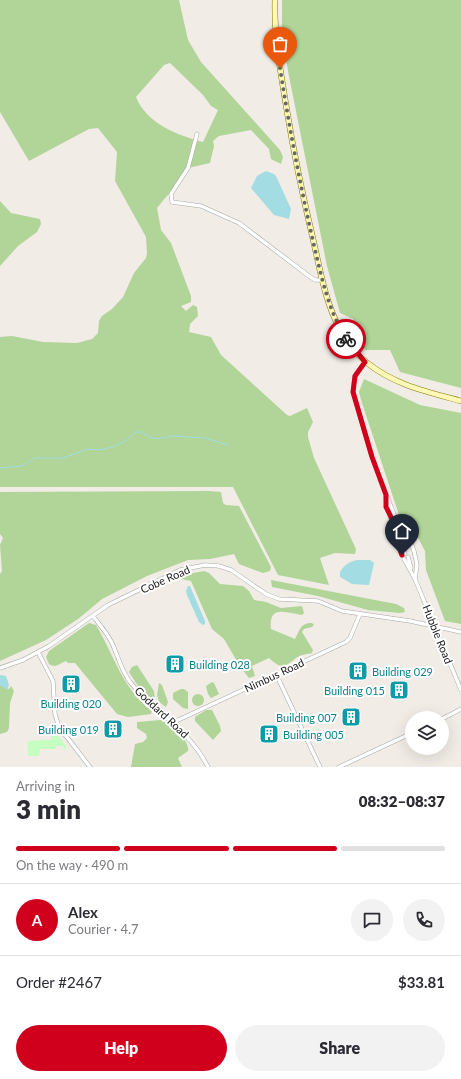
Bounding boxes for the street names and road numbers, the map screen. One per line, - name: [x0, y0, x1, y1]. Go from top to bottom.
- street label: Cobe Road: [138, 562, 192, 596]
- street label: Hubble Road: [420, 603, 456, 665]
- street label: Nimbus Road: [242, 656, 306, 694]
- street label: Goddard Road: [132, 684, 192, 740]

